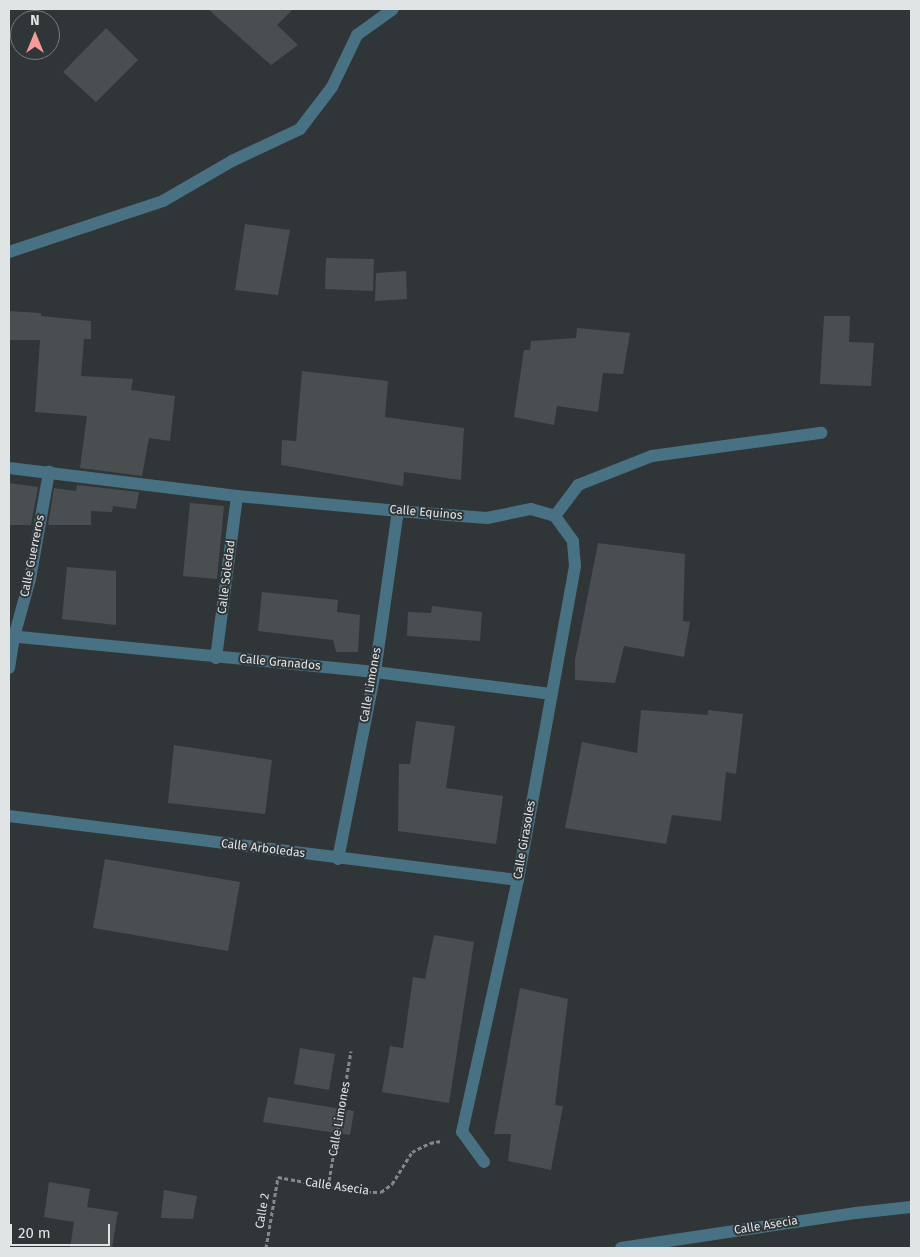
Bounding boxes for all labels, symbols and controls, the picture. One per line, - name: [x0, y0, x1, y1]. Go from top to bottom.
- north arrow: [10, 10, 60, 60]
- text: N: [30, 12, 40, 29]
- street label: Calle Equinos: [389, 503, 463, 523]
- street label: Calle Guerreros: [18, 514, 48, 598]
- street label: Calle Soledad: [215, 539, 239, 615]
- street label: Calle Limones: [357, 647, 385, 723]
- street label: Calle Granados: [239, 652, 321, 674]
- street label: Calle Girasoles: [511, 800, 539, 880]
- street label: Calle Arboledas: [220, 837, 306, 861]
- street label: Calle Limones: [326, 1081, 354, 1157]
- street label: Calle Asecia: [304, 1175, 370, 1199]
- street label: Calle 2: [253, 1192, 273, 1230]
- scale bar: [12, 1214, 112, 1246]
- street label: Calle Asecia: [733, 1214, 799, 1238]
- text: 20 m: [18, 1224, 51, 1242]

